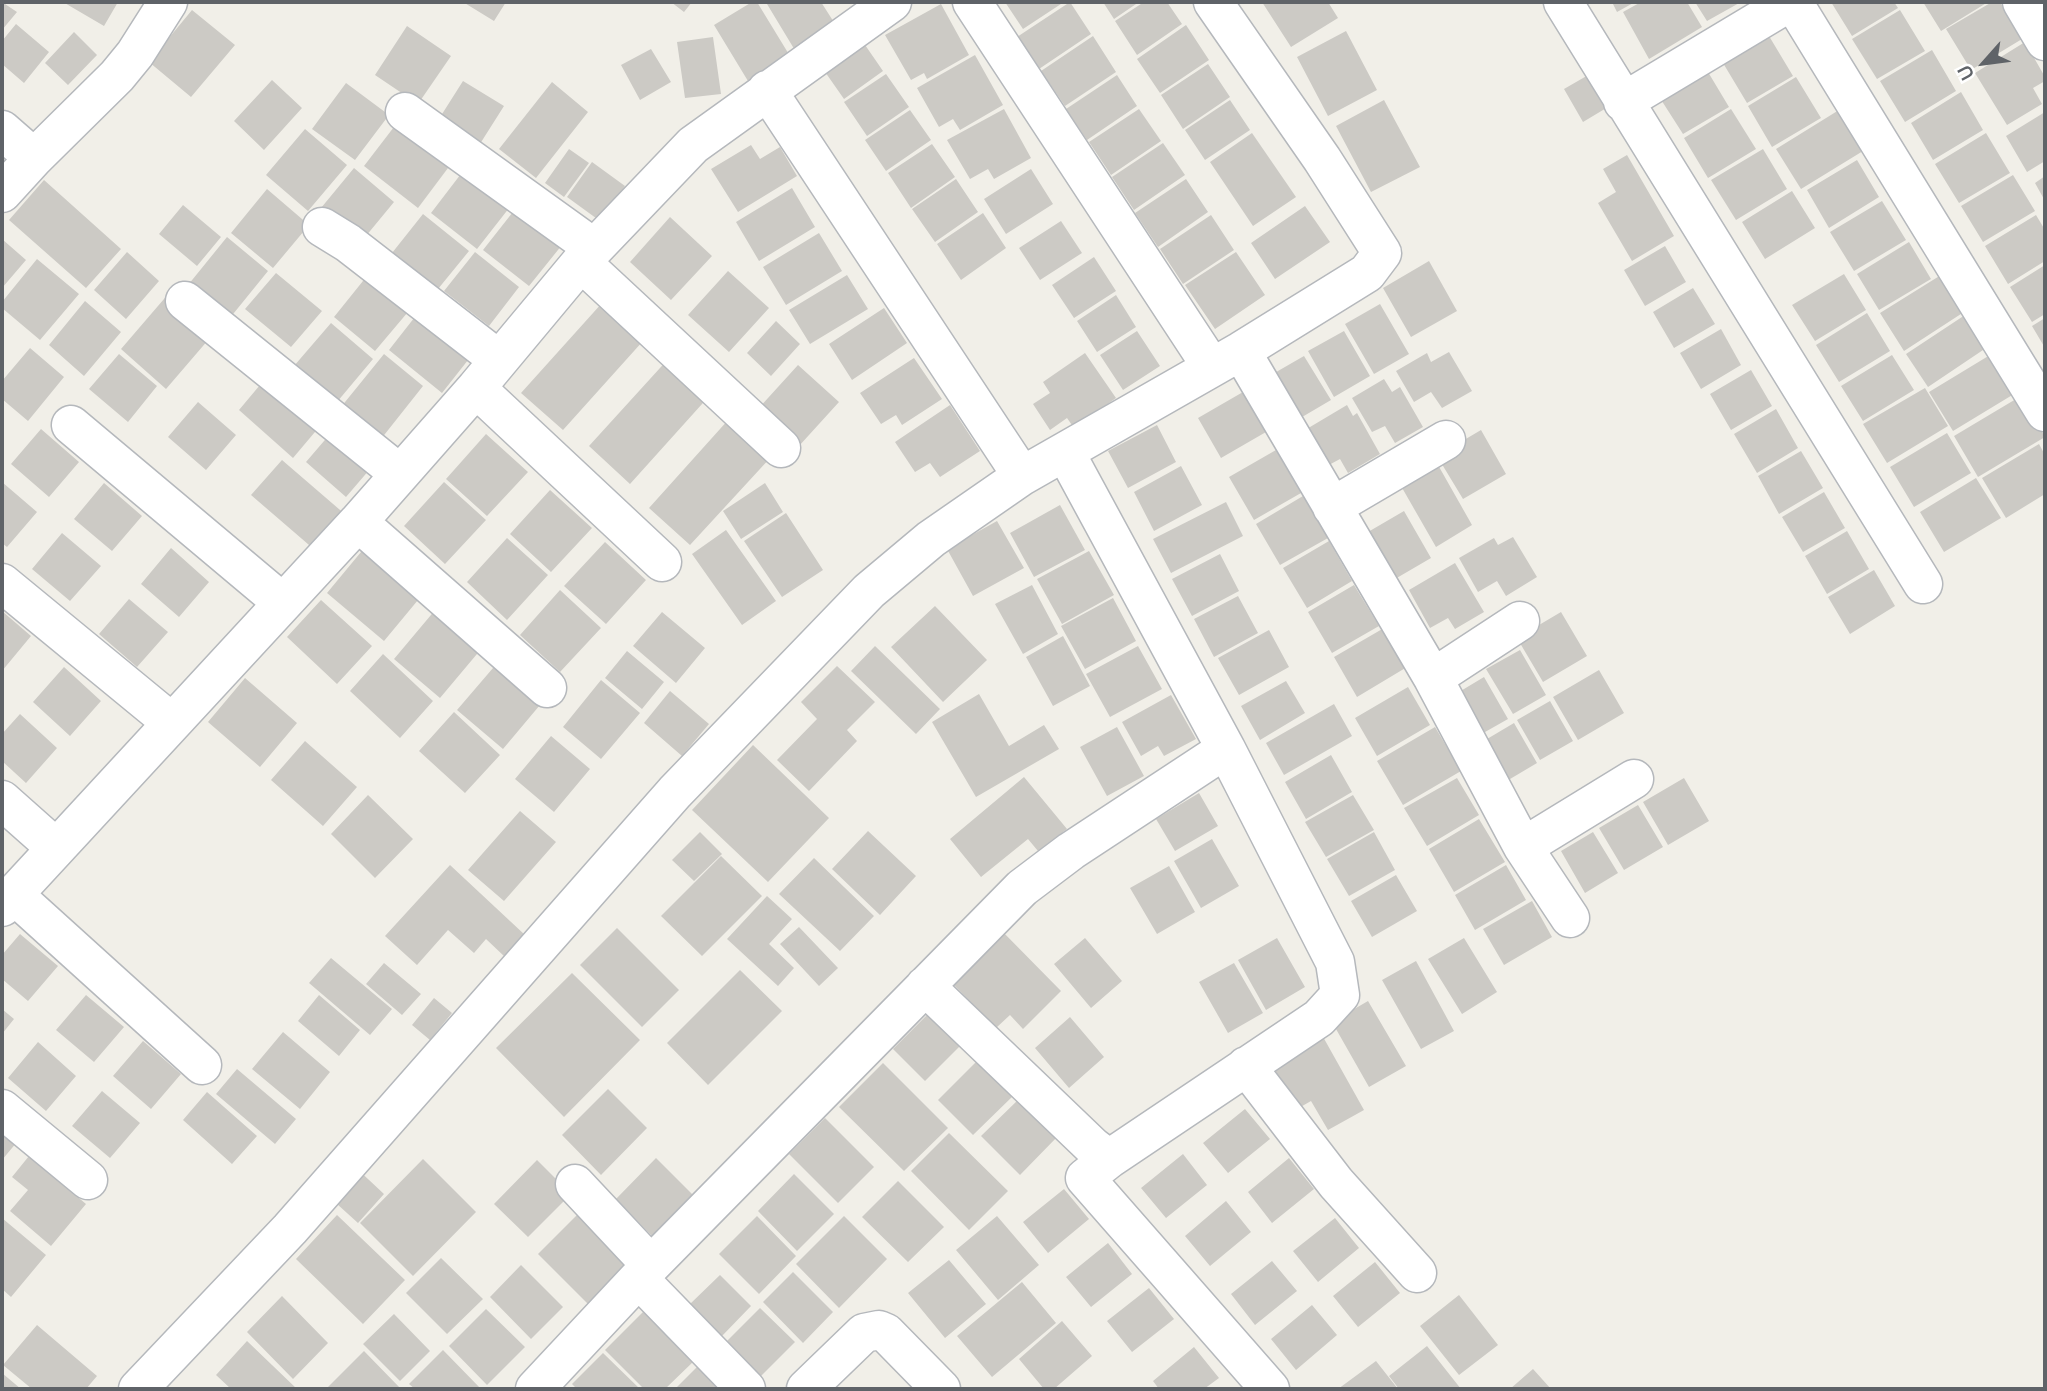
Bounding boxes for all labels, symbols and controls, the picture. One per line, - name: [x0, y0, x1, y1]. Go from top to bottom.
- north arrow: [1949, 28, 2019, 98]
- text: U: [1952, 61, 1979, 85]

